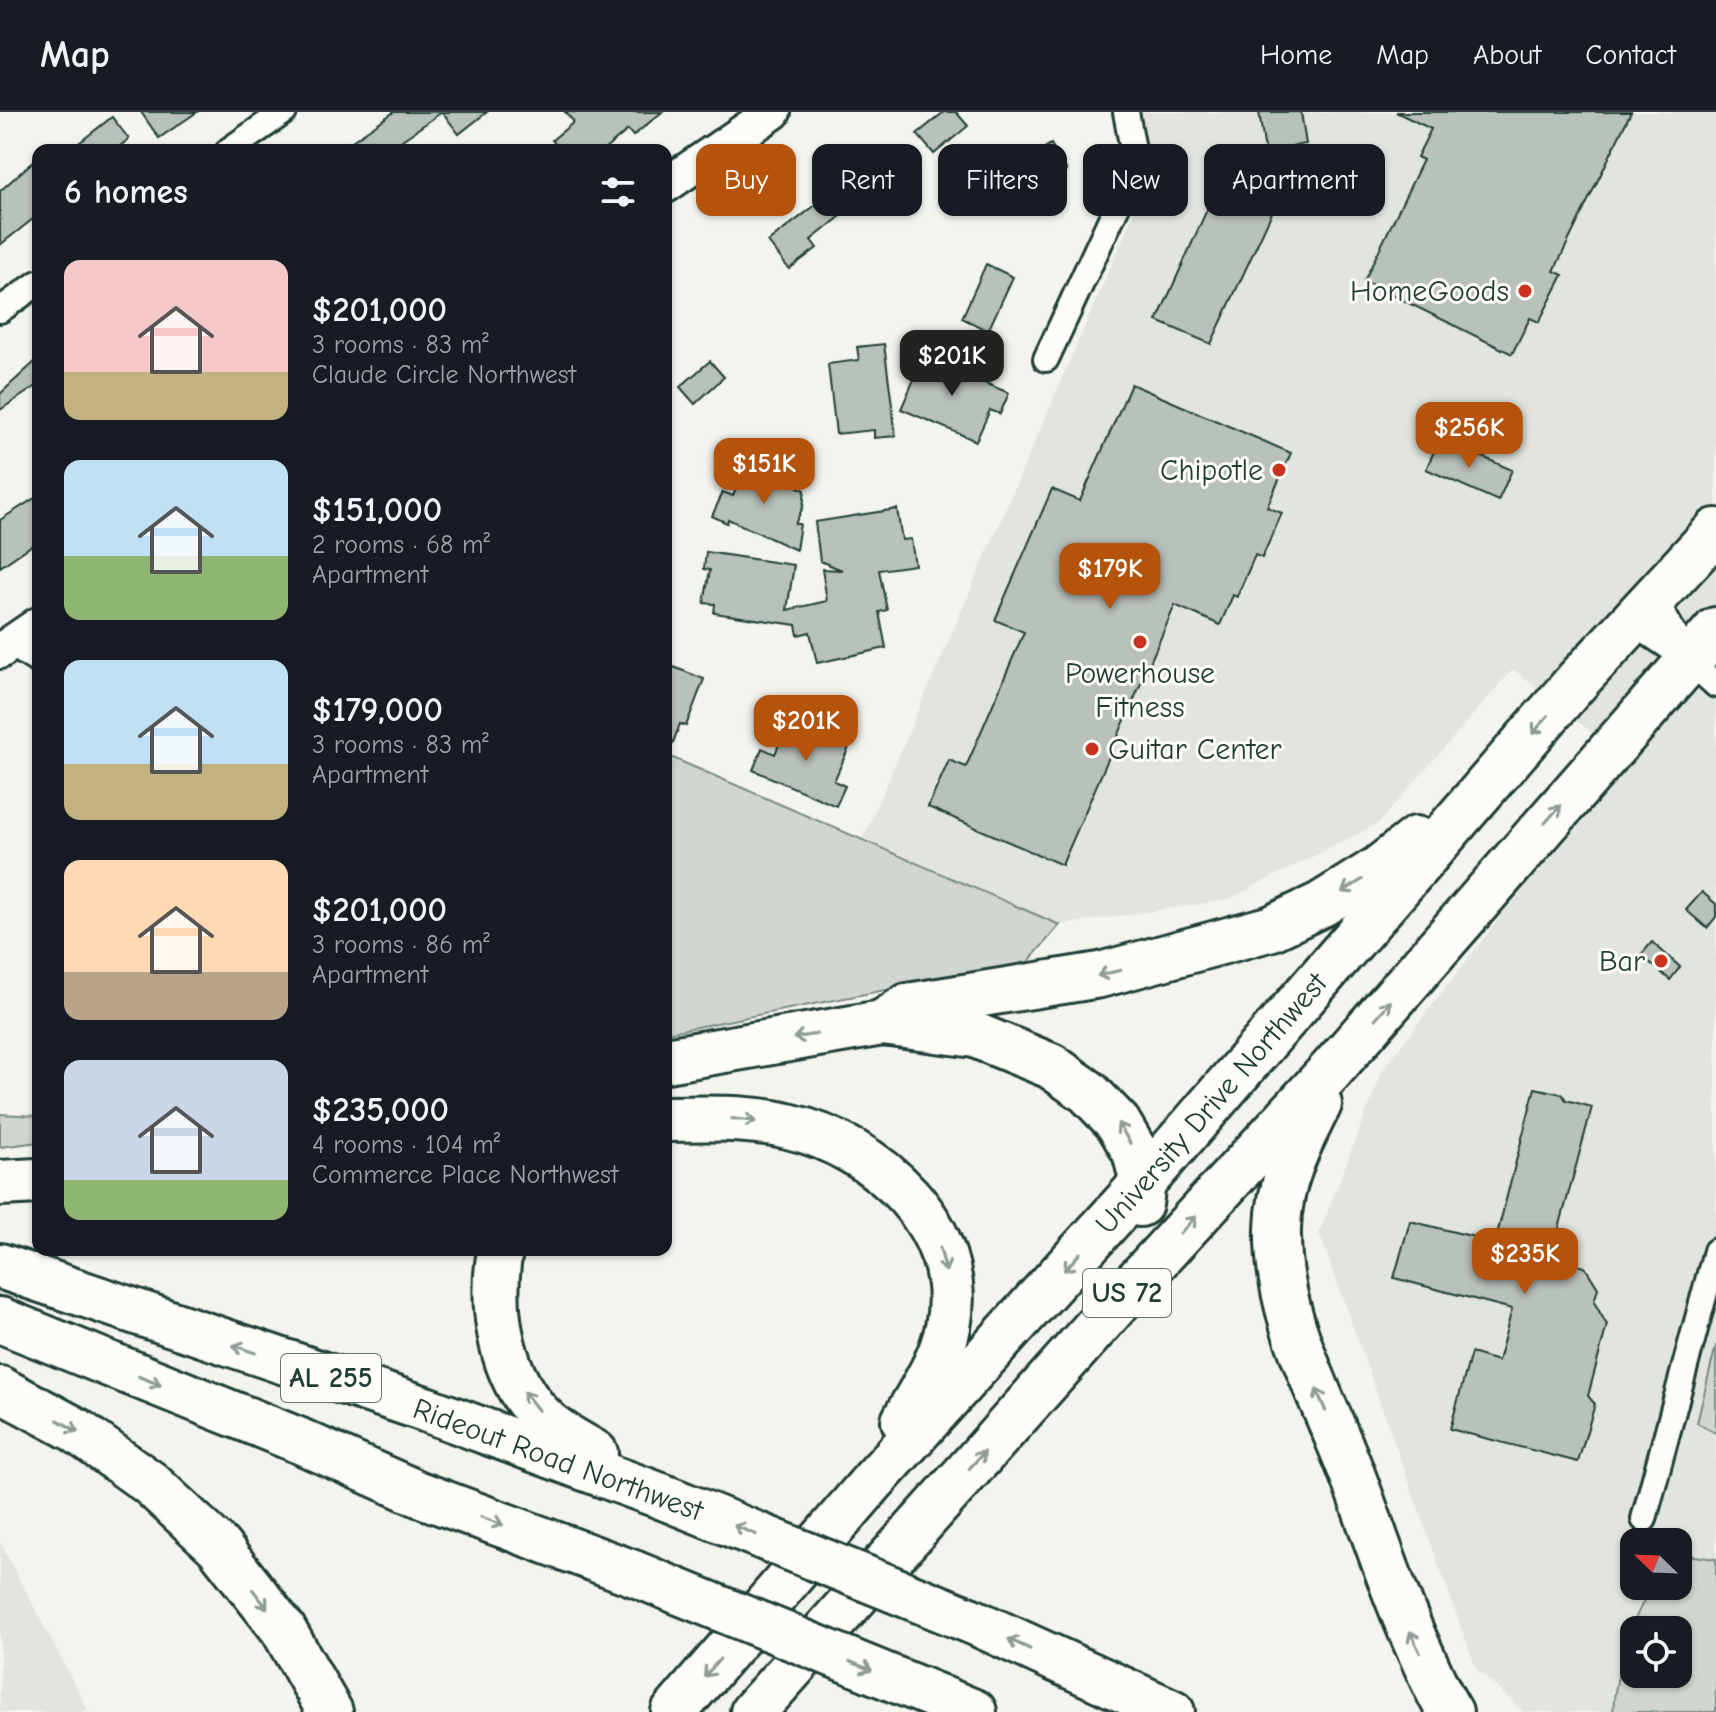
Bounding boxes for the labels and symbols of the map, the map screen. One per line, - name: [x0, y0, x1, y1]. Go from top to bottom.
- place label: HomeGoods: [1350, 274, 1509, 309]
- marker: HomeGoods: [1516, 282, 1534, 300]
- pin: $201K: [896, 330, 1008, 398]
- pin: $256K: [1413, 402, 1525, 470]
- pin: $151K: [708, 438, 820, 506]
- place label: Chipotle: [1160, 453, 1263, 488]
- marker: Chipotle: [1270, 461, 1288, 479]
- pin: $179K: [1054, 543, 1166, 611]
- marker: Powerhouse Fitness: [1131, 633, 1149, 651]
- place label: Powerhouse Fitness: [1065, 656, 1215, 725]
- pin: $201K: [750, 695, 862, 763]
- one-way arrow: [1531, 714, 1549, 734]
- place label: Guitar Center: [1108, 732, 1282, 767]
- marker: Guitar Center: [1083, 740, 1101, 758]
- one-way arrow: [1544, 804, 1562, 825]
- one-way arrow: [1341, 878, 1364, 894]
- place label: Bar: [1599, 944, 1645, 979]
- marker: Bar: [1652, 952, 1670, 970]
- street label: University Drive Northwest: [1088, 964, 1335, 1241]
- one-way arrow: [1096, 966, 1122, 981]
- one-way arrow: [1374, 1001, 1392, 1021]
- one-way arrow: [793, 1030, 818, 1045]
- one-way arrow: [730, 1113, 757, 1128]
- one-way arrow: [1116, 1122, 1132, 1145]
- one-way arrow: [1179, 1216, 1197, 1236]
- pin: $235K: [1469, 1228, 1581, 1296]
- one-way arrow: [936, 1247, 951, 1273]
- one-way arrow: [1064, 1251, 1082, 1271]
- road number: US 72: [1083, 1269, 1171, 1317]
- one-way arrow: [232, 1340, 257, 1355]
- road number: AL 255: [281, 1354, 381, 1402]
- one-way arrow: [137, 1374, 162, 1389]
- one-way arrow: [1312, 1388, 1327, 1413]
- street label: Rideout Road Northwest: [408, 1391, 709, 1529]
- one-way arrow: [522, 1392, 540, 1412]
- one-way arrow: [56, 1419, 80, 1434]
- one-way arrow: [967, 1451, 985, 1471]
- one-way arrow: [479, 1515, 504, 1529]
- one-way arrow: [733, 1522, 758, 1537]
- north arrow: [1620, 1528, 1692, 1600]
- one-way arrow: [251, 1588, 268, 1609]
- one-way arrow: [1407, 1631, 1422, 1655]
- one-way arrow: [1007, 1636, 1031, 1651]
- one-way arrow: [703, 1658, 721, 1678]
- one-way arrow: [848, 1659, 873, 1674]

